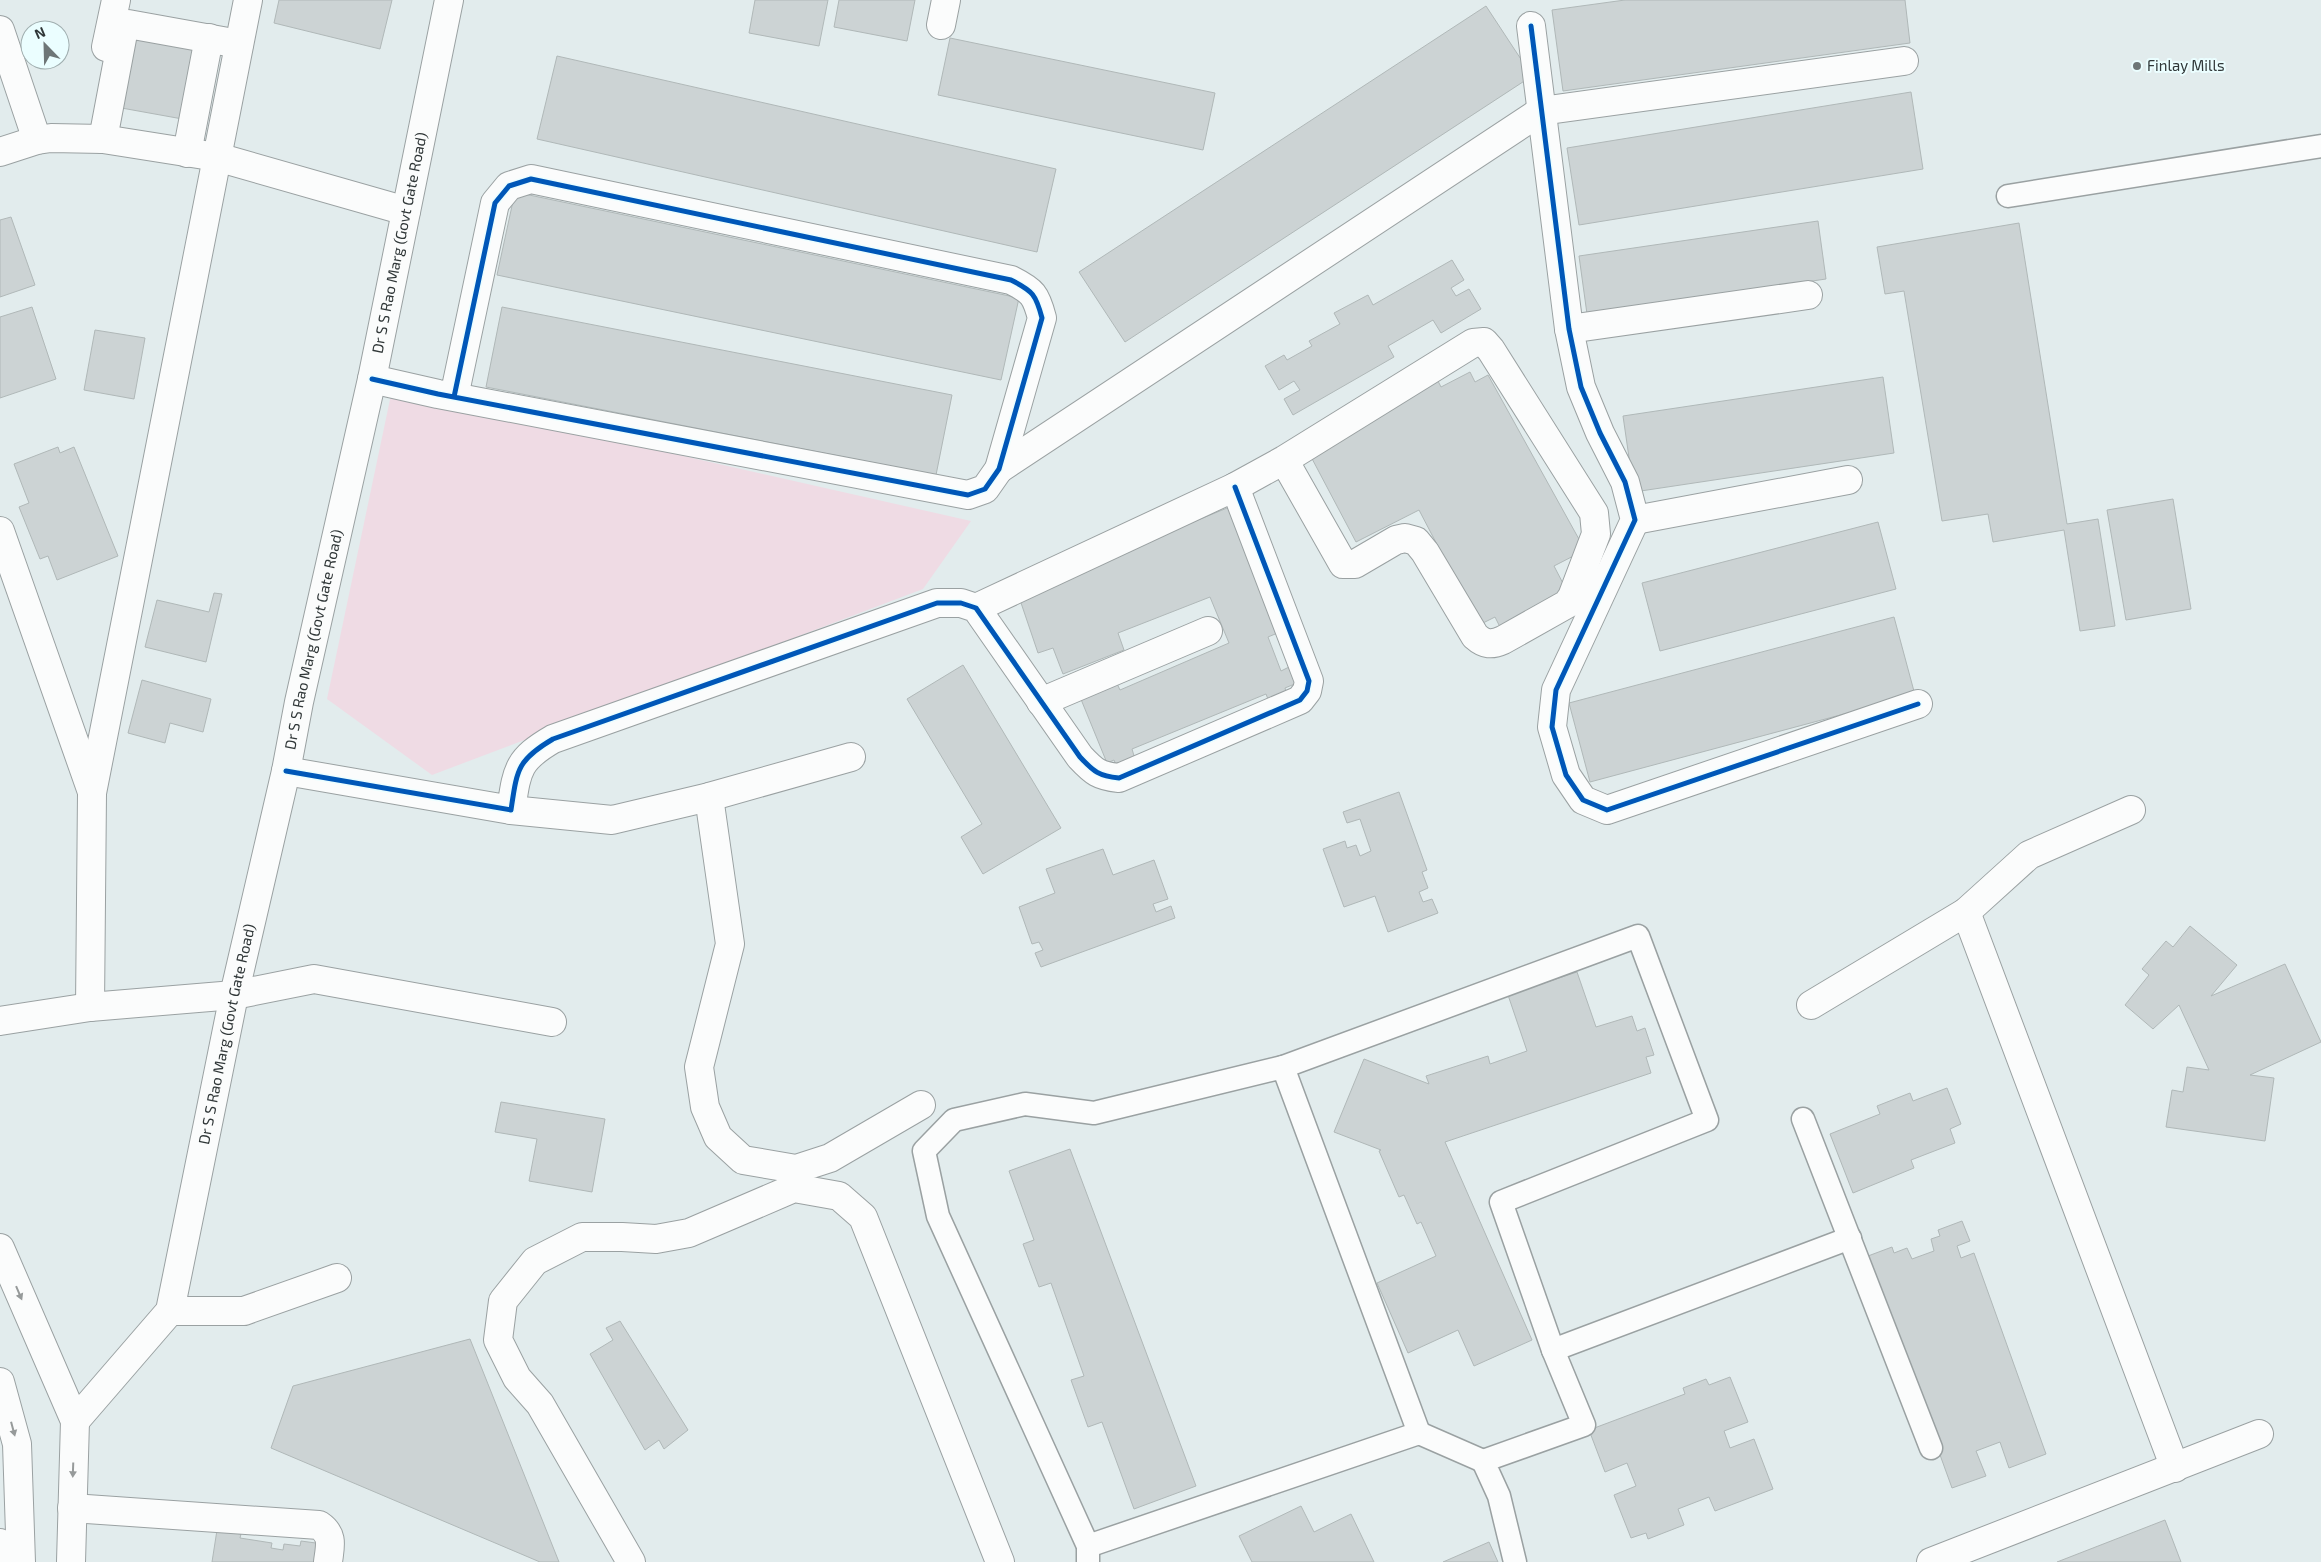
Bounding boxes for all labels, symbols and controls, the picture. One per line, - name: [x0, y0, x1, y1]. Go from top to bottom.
- north arrow: [20, 20, 70, 70]
- text: N: [32, 23, 48, 42]
- place label: Finlay Mills: [2147, 56, 2225, 74]
- marker: Finlay Mills: [2131, 60, 2143, 72]
- street label: Dr S S Rao Marg (Govt Gate Road): [367, 131, 430, 355]
- street label: Dr S S Rao Marg (Govt Gate Road): [280, 527, 346, 751]
- street label: Dr S S Rao Marg (Govt Gate Road): [194, 922, 258, 1146]
- one-way arrow: [16, 1286, 24, 1300]
- one-way arrow: [9, 1421, 17, 1437]
- one-way arrow: [69, 1462, 77, 1478]

